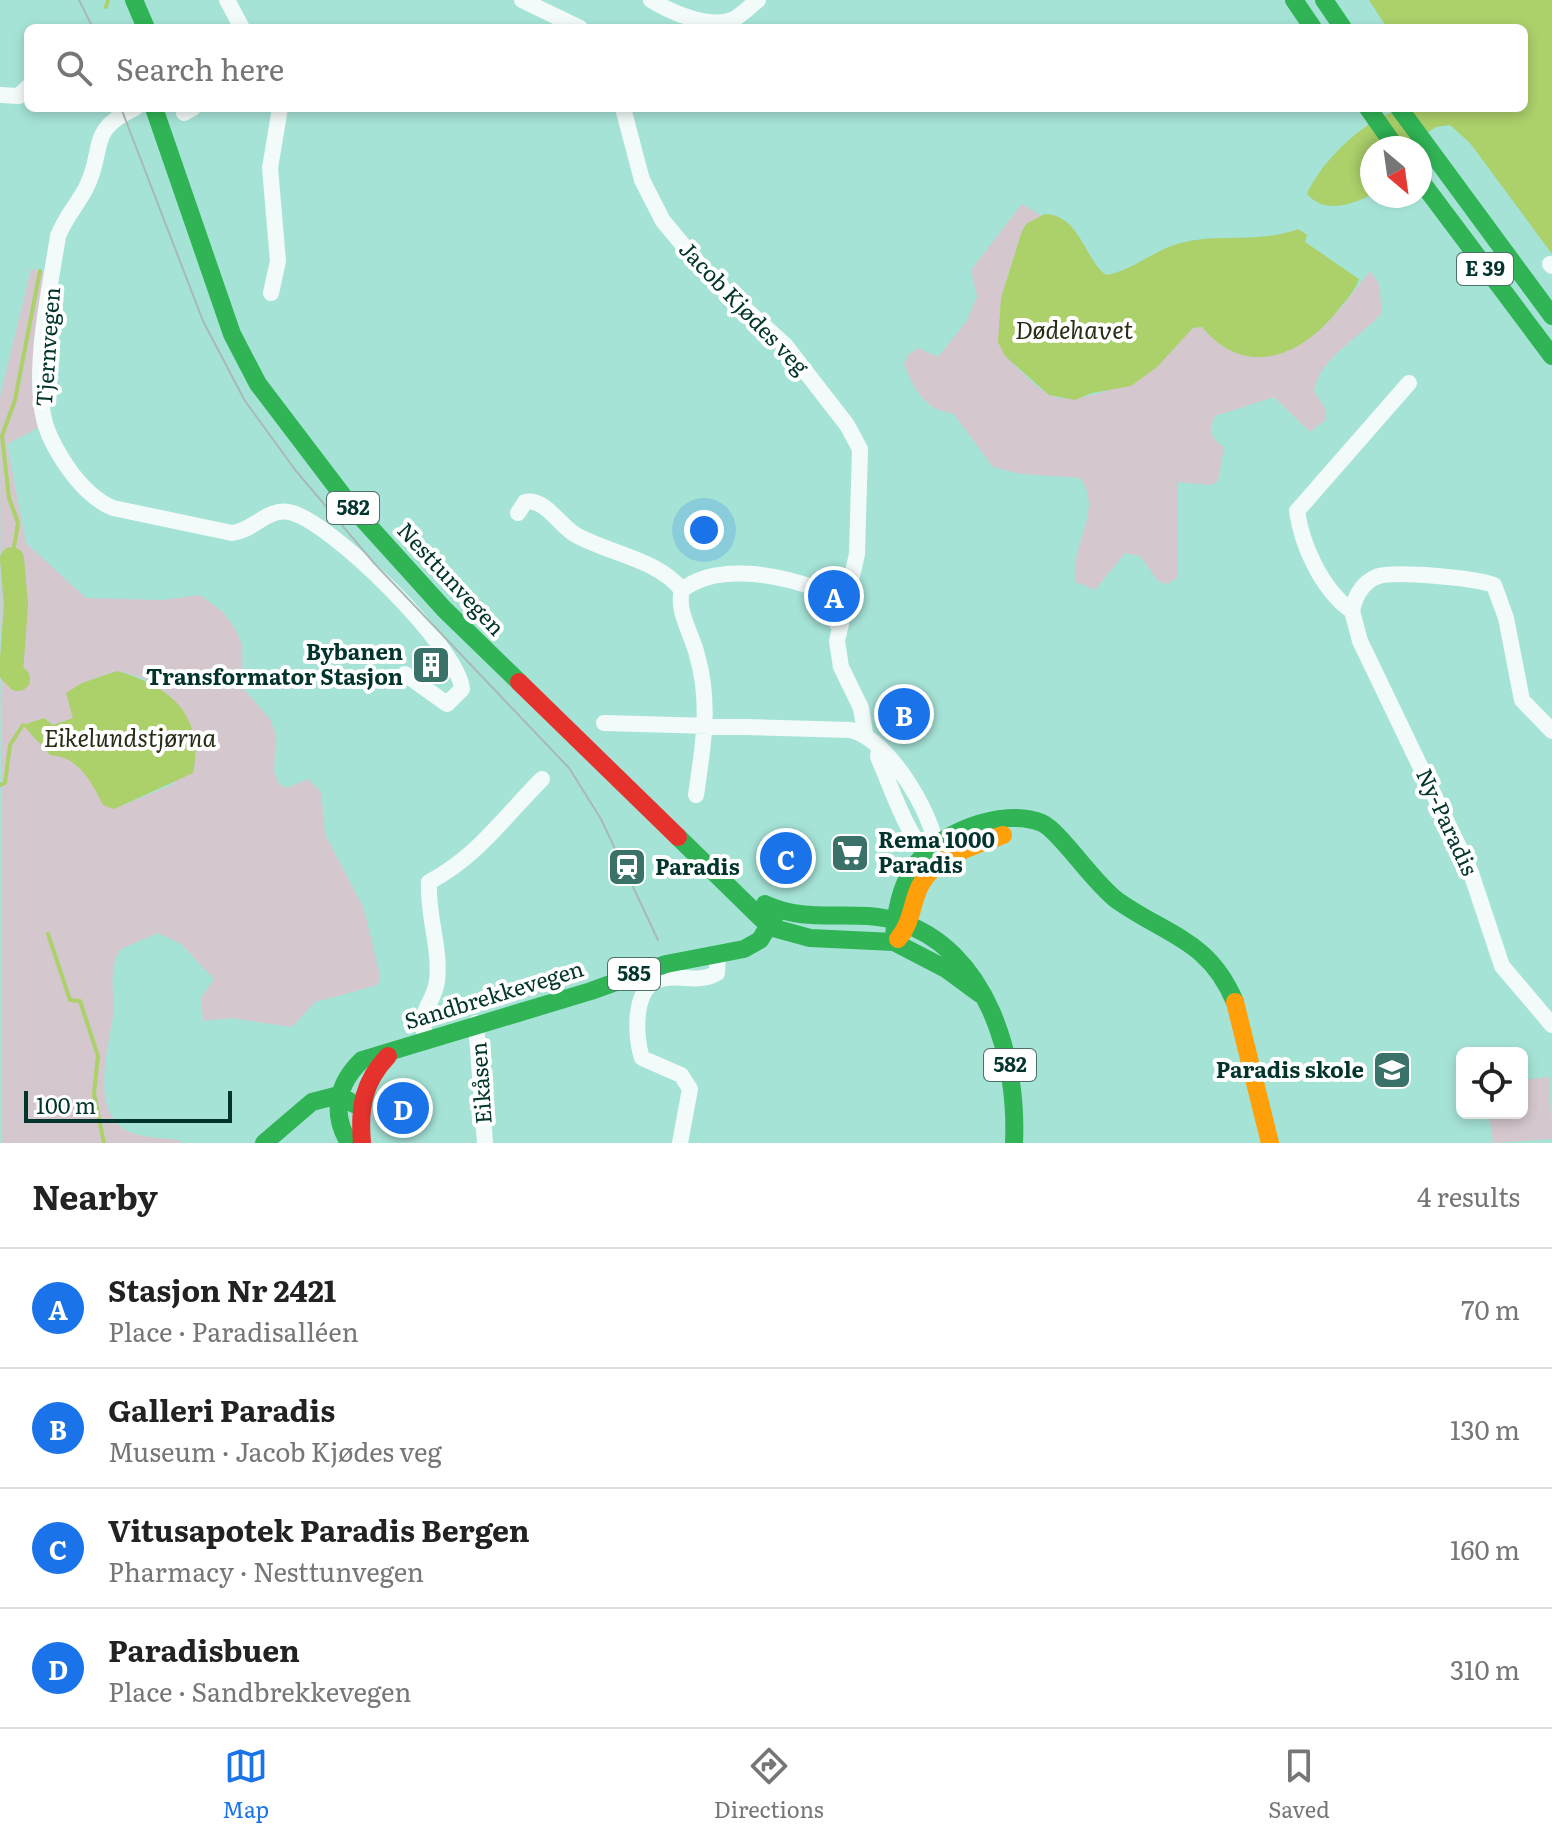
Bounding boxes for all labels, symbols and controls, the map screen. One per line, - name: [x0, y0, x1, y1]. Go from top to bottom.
- search box: [24, 24, 1528, 112]
- icon: search: [52, 46, 96, 90]
- text: Search here: [116, 46, 284, 90]
- north arrow: [1360, 136, 1432, 208]
- street label: Jacob Kjødes veg: [672, 233, 818, 382]
- road number: E 39: [1457, 253, 1513, 285]
- street label: Tjernvegen: [26, 286, 67, 408]
- water label: Dødehavet: [1015, 311, 1133, 346]
- road number: 582: [327, 492, 379, 524]
- your location: [684, 510, 724, 550]
- street label: Nesttunvegen: [391, 514, 514, 642]
- pin: A: [808, 566, 860, 626]
- place label: Bybanen Transformator Stasjon: [146, 634, 403, 692]
- building icon: Bybanen Transformator Stasjon: [410, 644, 452, 686]
- pin: B: [878, 684, 930, 744]
- water label: Eikelundstjørna: [44, 719, 217, 754]
- street label: Ny-Paradis: [1409, 762, 1488, 880]
- place label: Rema 1000 Paradis: [878, 822, 995, 880]
- pin: C: [760, 828, 812, 888]
- supermarket icon: Rema 1000 Paradis: [829, 832, 871, 874]
- station icon: Paradis: [606, 846, 648, 888]
- place label: Paradis: [655, 849, 740, 882]
- street label: Sandbrekkevegen: [400, 951, 587, 1037]
- road number: 585: [608, 958, 660, 990]
- street label: Eikåsen: [460, 1041, 499, 1125]
- map controls: [1456, 1047, 1528, 1119]
- button: locate: [1456, 1047, 1528, 1119]
- road number: 582: [984, 1049, 1036, 1081]
- school or university icon: Paradis skole: [1371, 1049, 1413, 1091]
- place label: Paradis skole: [1216, 1052, 1364, 1085]
- pin: D: [377, 1078, 429, 1138]
- scale bar: [24, 1087, 232, 1123]
- text: 100 m: [36, 1088, 96, 1121]
- text: Nearby: [32, 1170, 158, 1220]
- text: 4 results: [1417, 1176, 1520, 1215]
- text: Stasjon Nr 2421: [108, 1267, 336, 1311]
- text: A: [48, 1289, 68, 1328]
- text: 70 m: [1461, 1289, 1520, 1328]
- text: Place · Paradisalléen: [108, 1311, 359, 1350]
- text: Galleri Paradis: [108, 1387, 335, 1431]
- text: B: [49, 1409, 67, 1448]
- text: 130 m: [1450, 1409, 1520, 1448]
- text: Museum · Jacob Kjødes veg: [108, 1431, 442, 1470]
- text: Vitusapotek Paradis Bergen: [108, 1507, 530, 1551]
- text: C: [49, 1529, 67, 1568]
- text: 160 m: [1450, 1529, 1520, 1568]
- text: Pharmacy · Nesttunvegen: [108, 1551, 424, 1590]
- text: Paradisbuen: [108, 1627, 300, 1671]
- text: D: [48, 1649, 68, 1688]
- text: 310 m: [1450, 1649, 1520, 1688]
- text: Place · Sandbrekkevegen: [108, 1671, 411, 1710]
- tab: Map: [222, 1744, 269, 1825]
- tab: Directions: [714, 1744, 824, 1825]
- tab: Saved: [1268, 1744, 1330, 1825]

